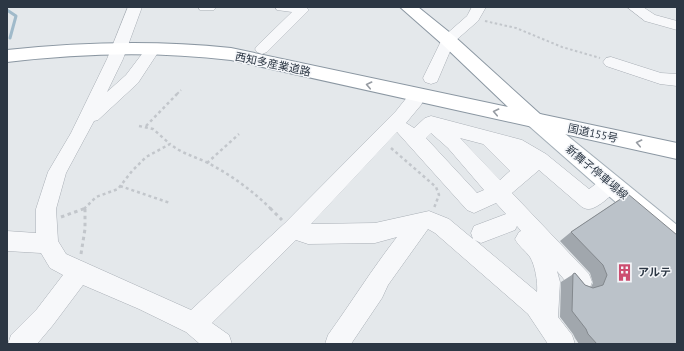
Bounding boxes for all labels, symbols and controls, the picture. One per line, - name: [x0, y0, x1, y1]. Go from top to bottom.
- street label: 西知多産業道路: [234, 49, 312, 79]
- one-way arrow: [366, 81, 373, 89]
- one-way arrow: [493, 109, 500, 117]
- street label: 国道155号: [567, 121, 619, 145]
- one-way arrow: [636, 140, 642, 148]
- street label: 新舞子停車場線: [563, 142, 631, 202]
- building icon: アルテ: [615, 262, 635, 282]
- place label: アルテ: [638, 265, 671, 279]

